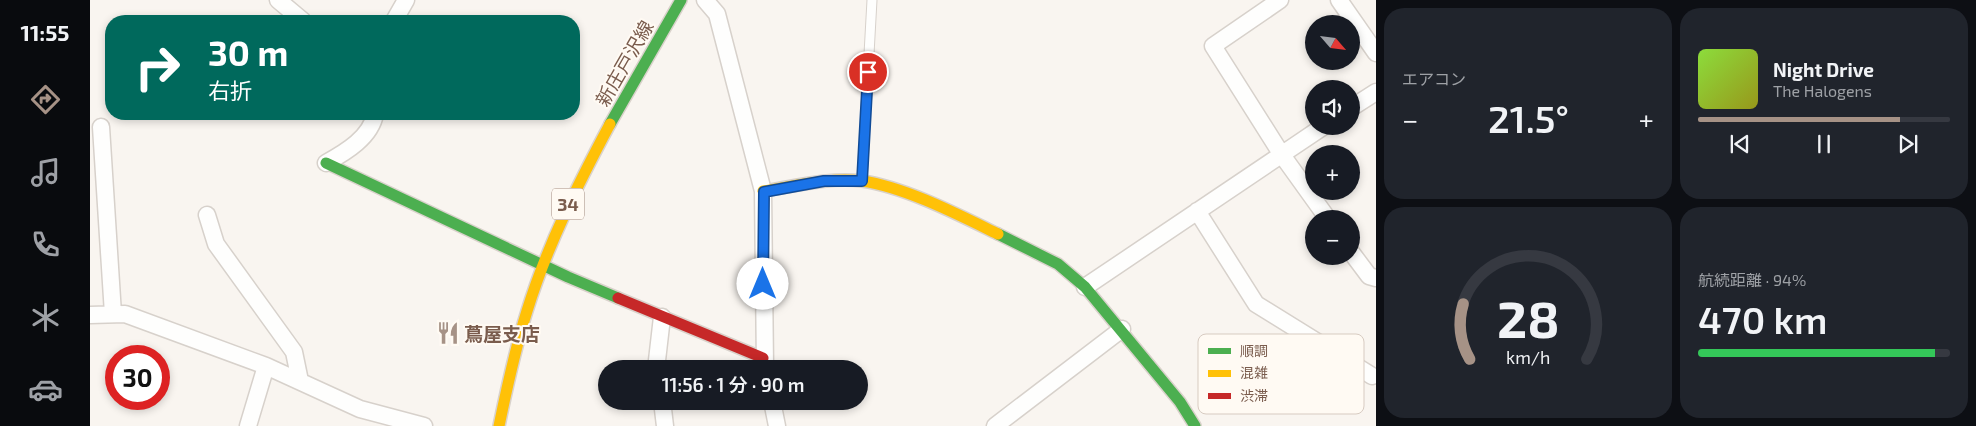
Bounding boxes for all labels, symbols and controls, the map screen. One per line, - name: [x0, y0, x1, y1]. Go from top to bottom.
- north arrow: [1305, 15, 1360, 70]
- map controls: [1305, 15, 1360, 265]
- street label: 新庄戸沢線: [590, 16, 658, 110]
- text: 11:55: [21, 19, 69, 45]
- text: 30 m: [208, 31, 288, 73]
- icon: right: [125, 35, 190, 100]
- pin: [847, 51, 889, 93]
- icon: arrive: [854, 58, 882, 86]
- text: Night Drive: [1773, 58, 1874, 81]
- text: エアコン: [1402, 69, 1466, 88]
- text: 右折: [208, 77, 252, 103]
- button: sound: [1305, 80, 1360, 135]
- text: The Halogens: [1773, 81, 1872, 100]
- icon: directions: [28, 82, 63, 117]
- text: 21.5°: [1488, 95, 1569, 141]
- text: −: [1402, 102, 1418, 136]
- text: +: [1639, 102, 1654, 136]
- icon: previous: [1726, 130, 1754, 158]
- icon: pause: [1810, 130, 1838, 158]
- icon: next: [1894, 130, 1922, 158]
- button: +: [1305, 145, 1360, 200]
- icon: music: [28, 155, 63, 190]
- road number: 34: [552, 188, 584, 220]
- button: −: [1305, 210, 1360, 265]
- icon: phone: [28, 227, 63, 262]
- position arrow: [736, 257, 788, 309]
- text: 航続距離 · 94%: [1698, 270, 1806, 289]
- text: 28: [1497, 286, 1559, 348]
- text: 470 km: [1698, 296, 1827, 342]
- icon: climate: [28, 300, 63, 335]
- restaurant icon: 蔦屋支店: [435, 320, 461, 346]
- place label: 蔦屋支店: [464, 322, 540, 345]
- legend: [1198, 334, 1364, 414]
- text: 順調: [1240, 342, 1268, 359]
- speed limit sign: 30: [105, 345, 170, 410]
- text: km/h: [1506, 346, 1550, 368]
- text: 混雑: [1240, 364, 1268, 381]
- icon: car: [28, 372, 63, 407]
- text: 11:56 · 1 分 · 90 m: [662, 373, 804, 396]
- text: 渋滞: [1240, 387, 1268, 404]

